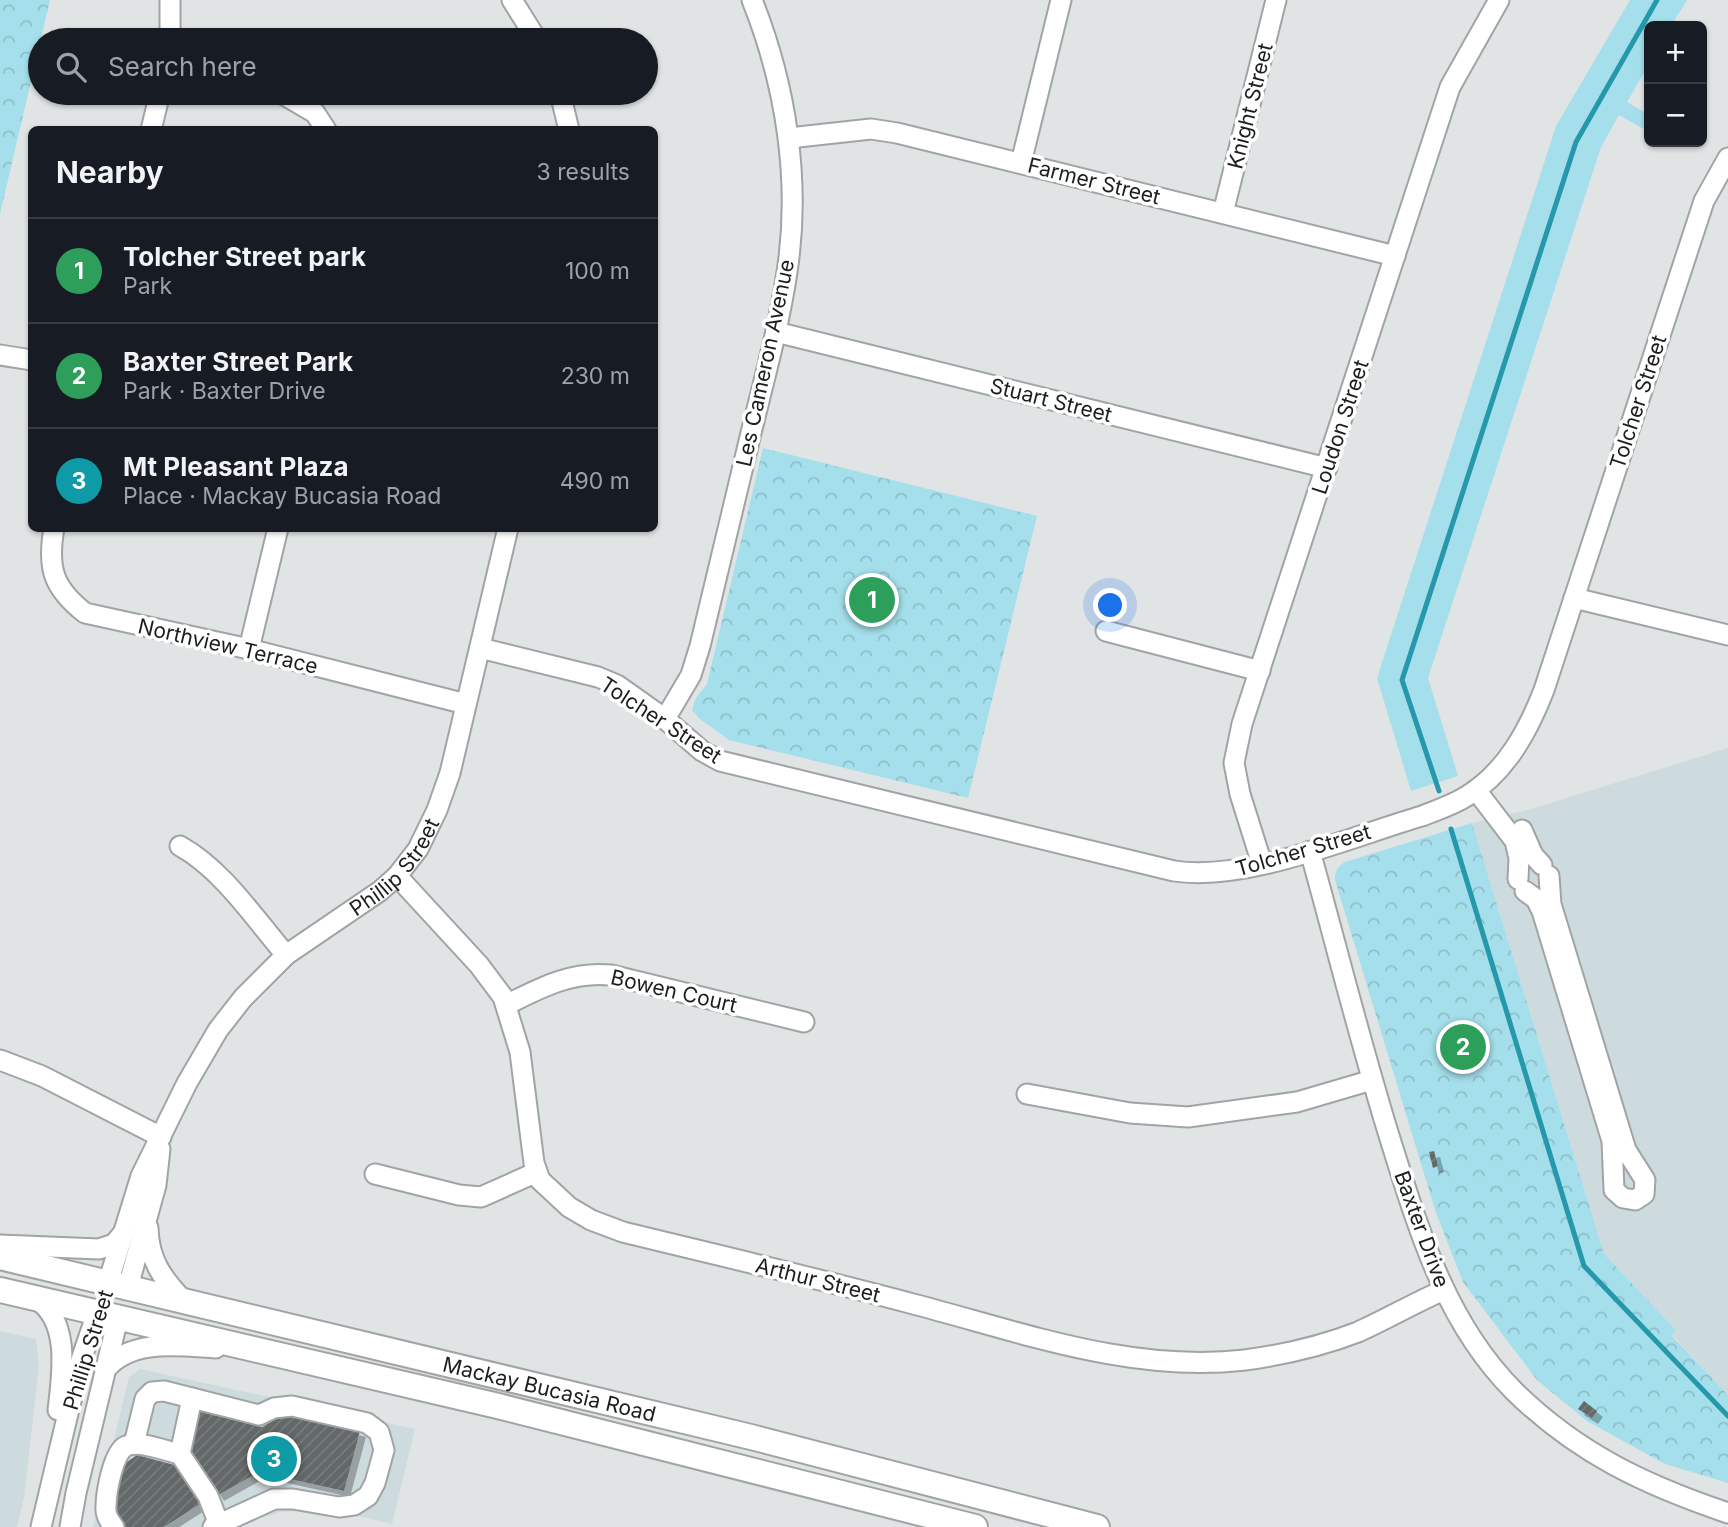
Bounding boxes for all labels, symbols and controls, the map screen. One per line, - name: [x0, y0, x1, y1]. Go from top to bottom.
- map controls: [1644, 21, 1707, 147]
- button: +: [1644, 21, 1707, 84]
- search box: [28, 28, 658, 105]
- street label: Knight Street: [1222, 40, 1278, 172]
- icon: search: [52, 48, 90, 86]
- text: Search here: [108, 51, 257, 82]
- button: −: [1644, 84, 1707, 147]
- street label: Farmer Street: [1025, 152, 1163, 210]
- text: Nearby: [56, 154, 164, 190]
- text: 3 results: [537, 158, 630, 186]
- text: Tolcher Street park: [123, 241, 366, 272]
- text: 1: [74, 257, 84, 285]
- text: 100 m: [565, 257, 630, 285]
- street label: Les Cameron Avenue: [731, 257, 799, 469]
- text: Park: [123, 272, 172, 300]
- street label: Tolcher Street: [1605, 332, 1671, 472]
- text: Baxter Street Park: [123, 346, 353, 377]
- street label: Loudon Street: [1306, 356, 1374, 497]
- text: 2: [72, 362, 86, 390]
- text: 230 m: [561, 362, 630, 390]
- street label: Stuart Street: [987, 373, 1115, 427]
- text: Park · Baxter Drive: [123, 377, 326, 405]
- text: Mt Pleasant Plaza: [123, 451, 349, 482]
- text: 3: [72, 467, 86, 495]
- text: 490 m: [560, 467, 630, 495]
- text: Place · Mackay Bucasia Road: [123, 482, 441, 510]
- pin: 1: [849, 574, 895, 626]
- your location: [1093, 588, 1127, 622]
- street label: Northview Terrace: [136, 613, 320, 679]
- street label: Tolcher Street: [596, 672, 726, 768]
- street label: Phillip Street: [345, 814, 444, 921]
- street label: Tolcher Street: [1233, 819, 1374, 881]
- street label: Bowen Court: [608, 964, 740, 1018]
- pin: 2: [1440, 1021, 1486, 1073]
- street label: Baxter Drive: [1389, 1167, 1455, 1291]
- street label: Arthur Street: [753, 1252, 883, 1308]
- street label: Phillip Street: [58, 1287, 118, 1413]
- street label: Mackay Bucasia Road: [440, 1351, 658, 1426]
- pin: 3: [251, 1433, 297, 1485]

